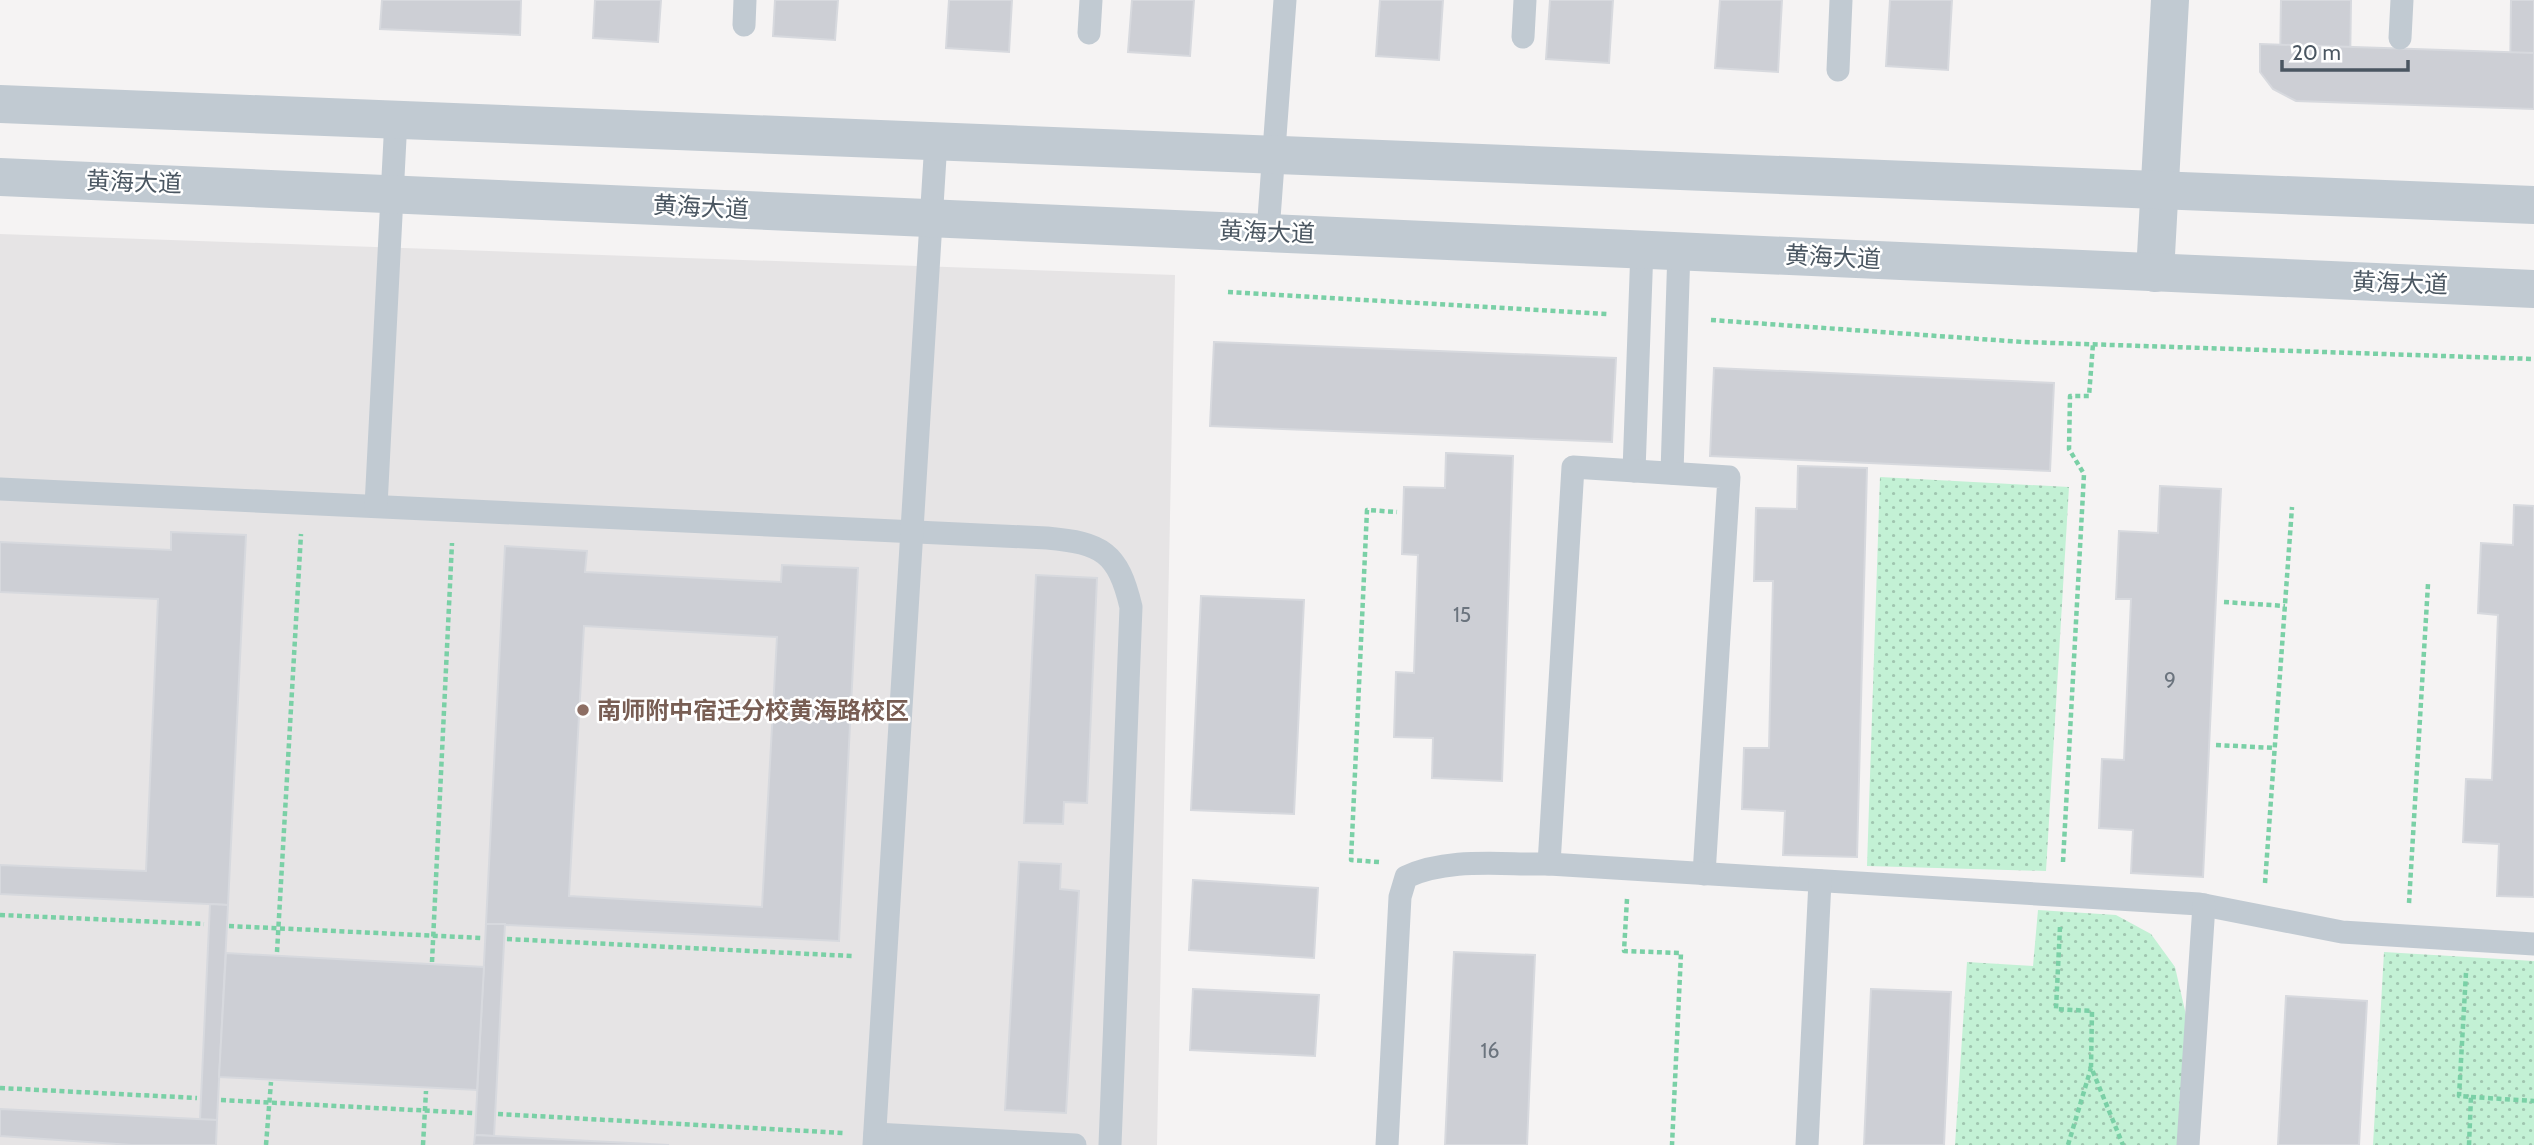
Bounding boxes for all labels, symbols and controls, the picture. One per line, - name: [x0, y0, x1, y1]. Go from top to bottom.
- scale bar: [2282, 28, 2408, 72]
- text: 20 m: [2292, 40, 2341, 65]
- street label: 黄海大道: [86, 166, 182, 198]
- street label: 黄海大道: [652, 190, 750, 224]
- street label: 黄海大道: [1219, 216, 1315, 248]
- street label: 黄海大道: [1784, 240, 1882, 274]
- street label: 黄海大道: [2352, 267, 2448, 299]
- house number: 15: [1453, 602, 1471, 627]
- house number: 9: [2164, 667, 2176, 692]
- place label: 南师附中宿迁分校黄海路校区: [597, 696, 909, 725]
- marker: 南师附中宿迁分校黄海路校区: [575, 702, 591, 718]
- house number: 16: [1481, 1038, 1499, 1063]

